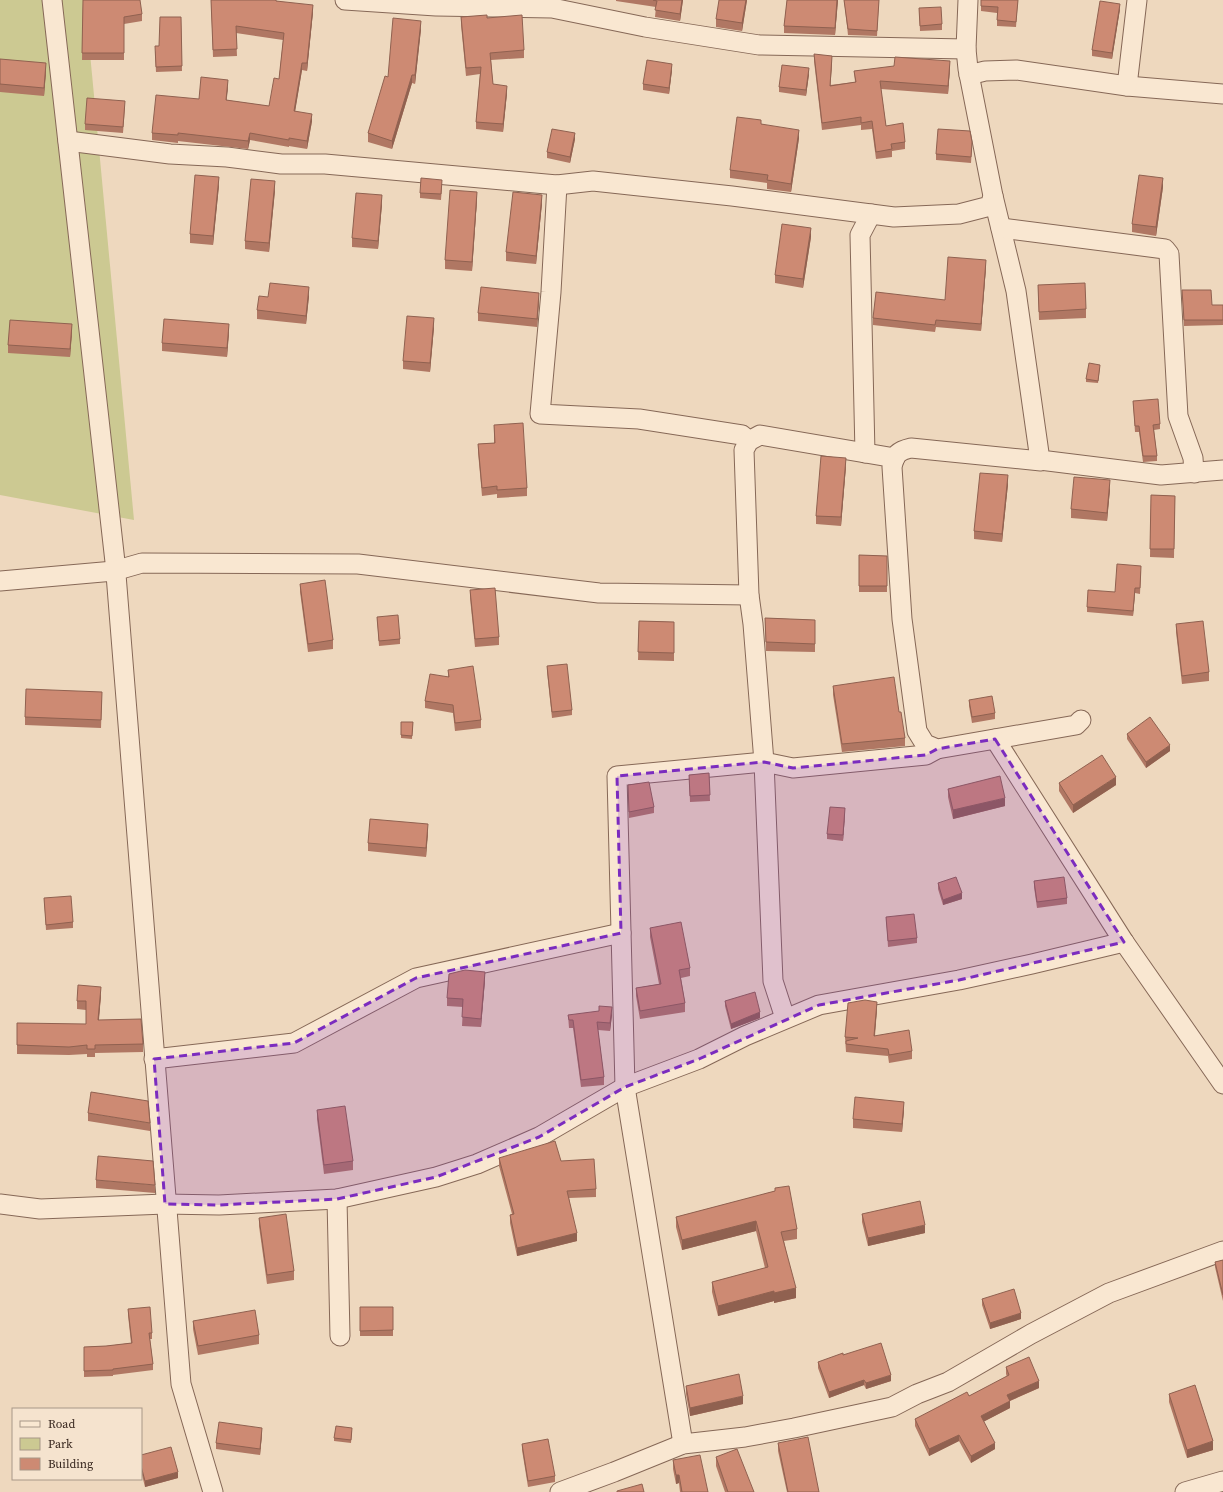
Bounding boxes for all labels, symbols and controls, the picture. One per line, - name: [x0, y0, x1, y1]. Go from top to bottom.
- legend: [12, 1408, 142, 1480]
- text: Road: [48, 1416, 75, 1432]
- text: Park: [48, 1436, 73, 1452]
- text: Building: [48, 1456, 93, 1472]

